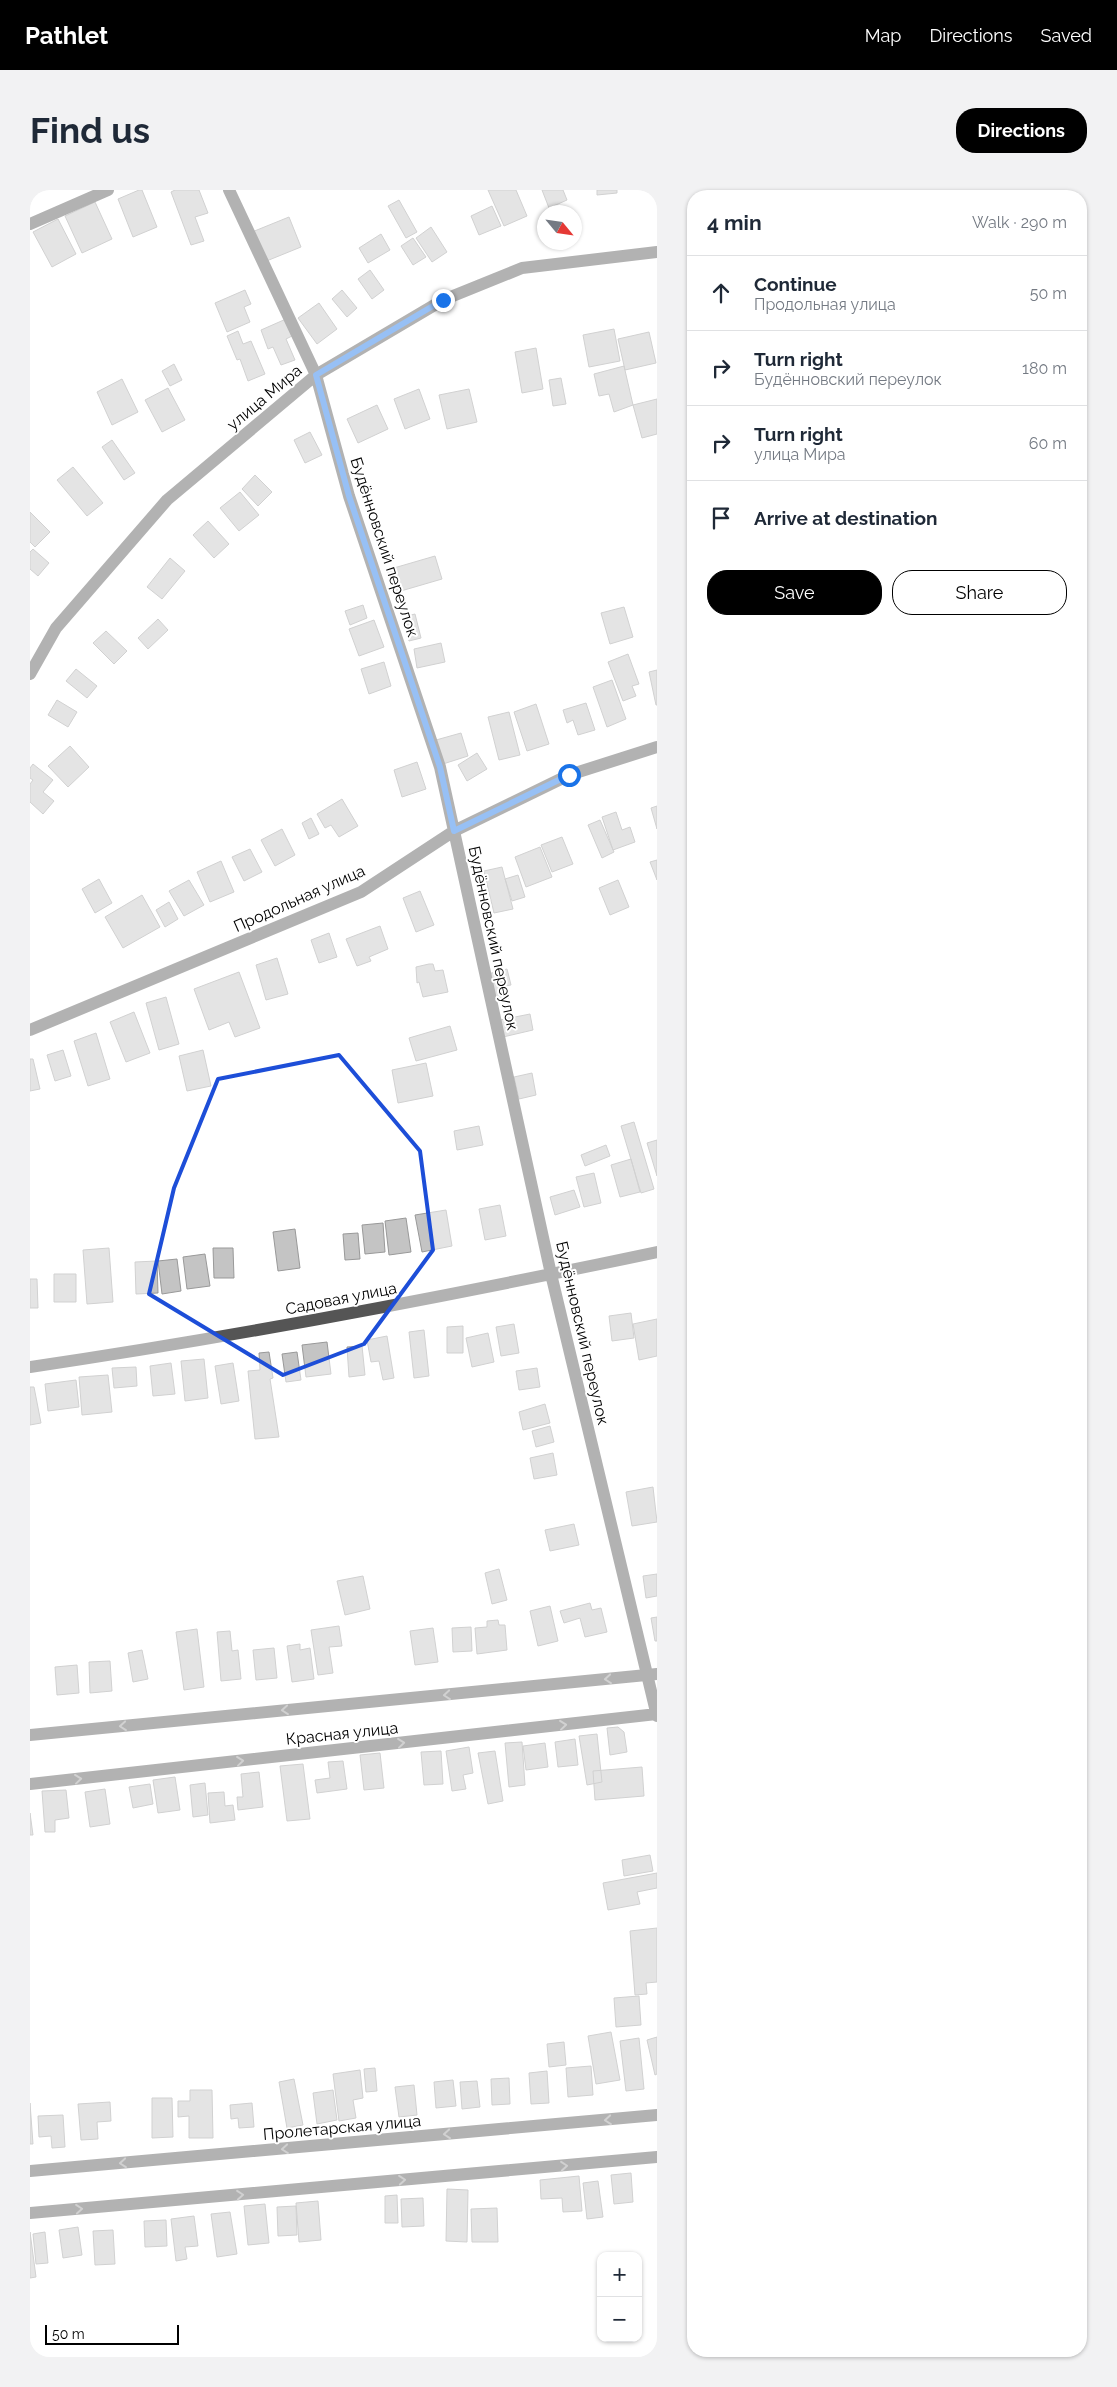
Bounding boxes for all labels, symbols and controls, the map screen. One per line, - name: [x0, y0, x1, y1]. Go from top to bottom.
- text: Pathlet: [25, 21, 108, 50]
- text: Map: [865, 25, 901, 46]
- text: Directions: [929, 25, 1013, 46]
- text: Saved: [1041, 25, 1092, 46]
- button: Directions: [956, 108, 1087, 153]
- text: Find us: [30, 110, 150, 151]
- north arrow: [537, 205, 582, 250]
- text: 4 min: [707, 210, 762, 235]
- text: Walk · 290 m: [972, 213, 1067, 232]
- text: Continue: [754, 273, 837, 295]
- icon: ahead: [707, 279, 735, 307]
- text: 50 m: [1030, 284, 1067, 303]
- route end: [432, 289, 455, 312]
- text: Продольная улица: [754, 295, 896, 314]
- text: Turn right: [754, 348, 843, 370]
- icon: right: [707, 354, 735, 382]
- text: 180 m: [1022, 359, 1067, 378]
- street label: улица Мира: [223, 361, 305, 434]
- text: Будённовский переулок: [754, 370, 942, 389]
- text: Turn right: [754, 423, 843, 445]
- icon: right: [707, 429, 735, 457]
- text: 60 m: [1029, 434, 1067, 453]
- text: улица Мира: [754, 445, 845, 464]
- street label: Будённовский переулок: [346, 455, 423, 639]
- icon: arrive: [707, 504, 735, 532]
- text: Arrive at destination: [754, 507, 938, 529]
- button: Save: [707, 570, 882, 615]
- button: Share: [892, 570, 1067, 615]
- route start: [558, 764, 581, 787]
- street label: Будённовский переулок: [465, 844, 522, 1032]
- street label: Продольная улица: [231, 861, 368, 936]
- street label: Будённовский переулок: [552, 1239, 613, 1427]
- street label: Садовая улица: [284, 1278, 398, 1319]
- one-way arrow: [604, 1673, 612, 1684]
- one-way arrow: [442, 1689, 450, 1700]
- one-way arrow: [281, 1704, 289, 1715]
- street label: Красная улица: [285, 1718, 399, 1749]
- one-way arrow: [119, 1720, 127, 1731]
- one-way arrow: [559, 1720, 567, 1731]
- one-way arrow: [398, 1738, 406, 1749]
- one-way arrow: [236, 1756, 244, 1767]
- one-way arrow: [75, 1774, 83, 1785]
- street label: Пролетарская улица: [262, 2111, 422, 2144]
- one-way arrow: [604, 2114, 612, 2125]
- one-way arrow: [442, 2128, 450, 2139]
- one-way arrow: [280, 2143, 288, 2154]
- one-way arrow: [119, 2157, 127, 2168]
- one-way arrow: [560, 2160, 568, 2171]
- one-way arrow: [399, 2175, 407, 2186]
- one-way arrow: [237, 2189, 245, 2200]
- one-way arrow: [75, 2204, 83, 2215]
- map controls: [597, 2252, 642, 2342]
- button: +: [597, 2252, 642, 2297]
- button: −: [597, 2297, 642, 2342]
- scale bar: [45, 2322, 179, 2345]
- text: 50 m: [52, 2326, 85, 2342]

